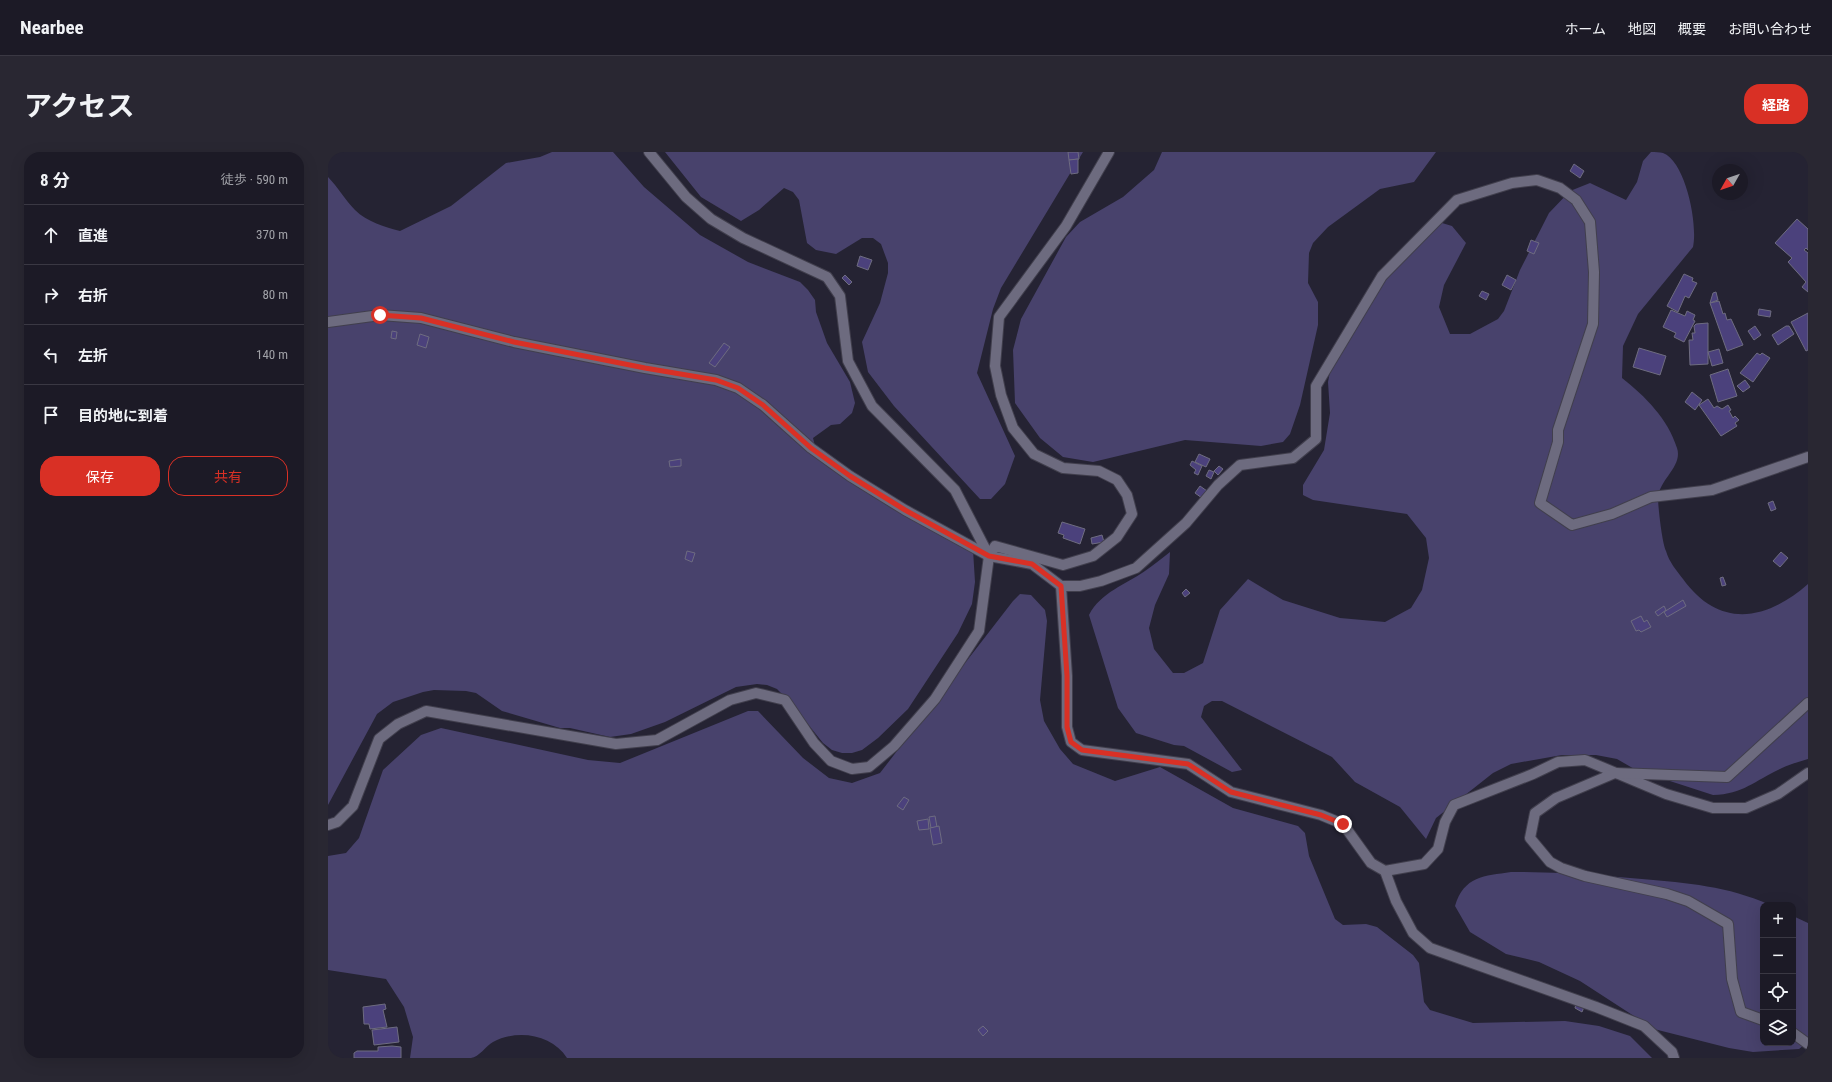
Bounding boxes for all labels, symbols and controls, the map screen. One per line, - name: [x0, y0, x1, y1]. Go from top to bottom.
- text: Nearbee: [20, 16, 84, 39]
- text: ホーム: [1564, 21, 1606, 37]
- text: 地図: [1628, 21, 1656, 37]
- text: 概要: [1678, 21, 1706, 37]
- text: お問い合わせ: [1728, 21, 1812, 37]
- button: 経路: [1744, 84, 1808, 124]
- text: アクセス: [24, 90, 135, 123]
- north arrow: [1712, 164, 1748, 200]
- text: 8 分: [40, 170, 70, 190]
- text: 徒歩 · 590 m: [221, 172, 288, 187]
- icon: ahead: [40, 224, 62, 246]
- text: 直進: [78, 227, 108, 245]
- text: 370 m: [256, 227, 288, 242]
- icon: right: [40, 284, 62, 306]
- text: 右折: [78, 287, 108, 305]
- text: 80 m: [262, 287, 288, 302]
- route start: [371, 306, 389, 324]
- icon: left: [40, 344, 62, 366]
- text: 左折: [78, 347, 108, 365]
- text: 140 m: [256, 347, 288, 362]
- icon: arrive: [40, 404, 62, 426]
- text: 目的地に到着: [78, 407, 168, 425]
- button: 保存: [40, 456, 160, 496]
- button: 共有: [168, 456, 288, 496]
- route end: [1334, 815, 1352, 833]
- map controls: [1760, 902, 1796, 1046]
- button: +: [1760, 902, 1796, 938]
- button: −: [1760, 938, 1796, 974]
- button: locate: [1760, 974, 1796, 1010]
- button: layers: [1760, 1010, 1796, 1046]

